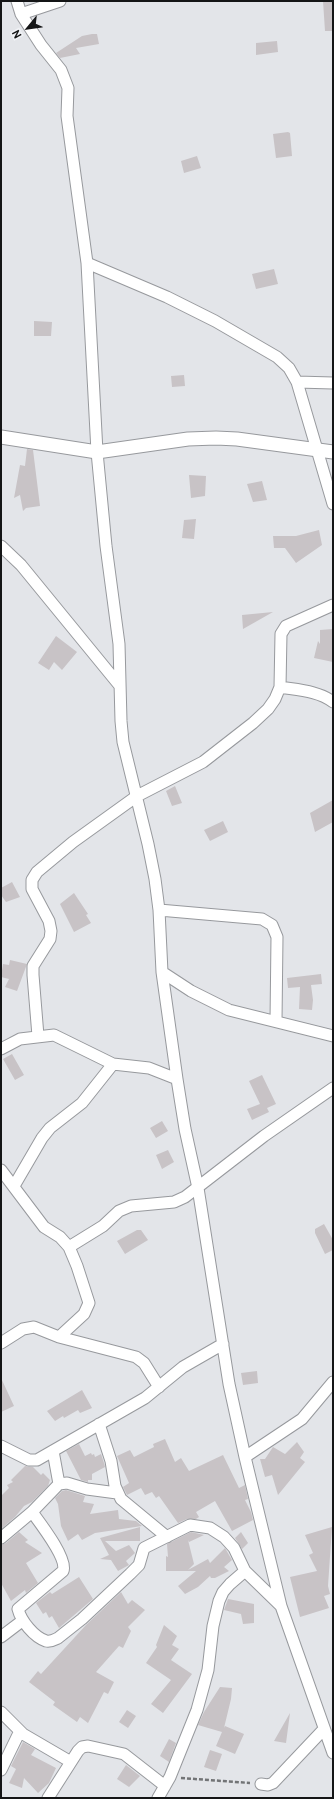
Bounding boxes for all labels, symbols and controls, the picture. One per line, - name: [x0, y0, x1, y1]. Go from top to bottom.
- north arrow: [8, 8, 48, 48]
- text: N: [9, 27, 26, 41]

